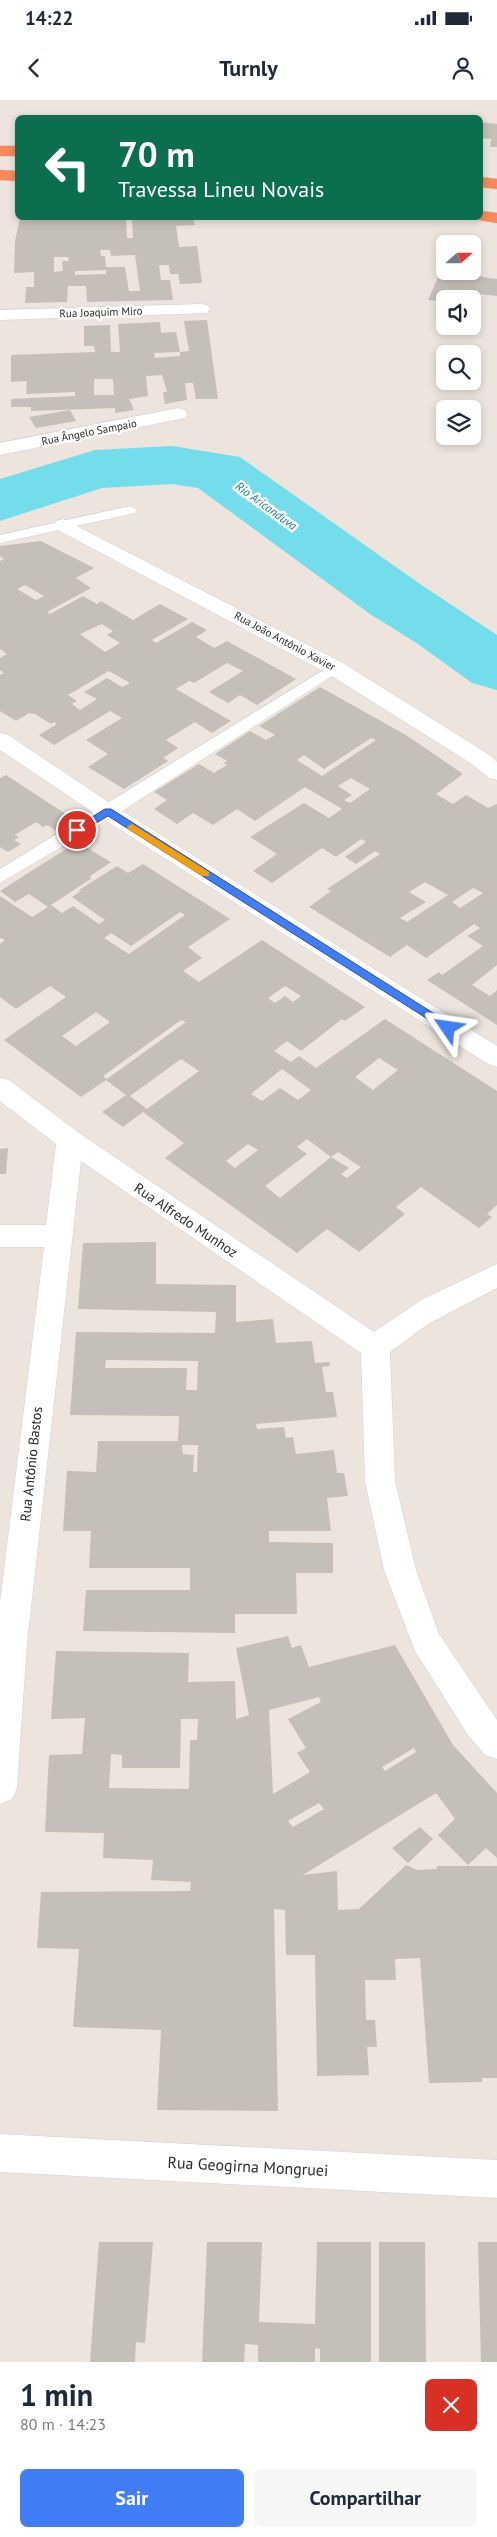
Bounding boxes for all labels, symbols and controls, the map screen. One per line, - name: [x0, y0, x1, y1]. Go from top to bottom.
- text: 14:22: [25, 6, 73, 30]
- icon: back: [20, 54, 48, 82]
- text: Turnly: [219, 54, 278, 82]
- icon: person: [449, 54, 477, 82]
- text: 70 m: [118, 131, 195, 177]
- icon: left: [35, 135, 100, 200]
- text: Travessa Lineu Novais: [118, 175, 324, 203]
- north arrow: [436, 235, 481, 280]
- map controls: [436, 235, 481, 445]
- button: sound: [436, 290, 481, 335]
- street label: Rua Joaquim Miro: [59, 304, 143, 320]
- button: search: [436, 345, 481, 390]
- button: layers: [436, 400, 481, 445]
- street label: Rua Ângelo Sampaio: [40, 416, 138, 448]
- water label: Rio Aricanduva: [233, 478, 300, 533]
- street label: Rua João Antônio Xavier: [232, 608, 338, 674]
- pin: [56, 809, 98, 851]
- icon: arrive: [63, 816, 91, 844]
- position arrow: [421, 1001, 473, 1053]
- street label: Rua Alfredo Munhoz: [131, 1179, 241, 1261]
- street label: Rua Antônio Bastos: [16, 1405, 46, 1522]
- street label: Rua Geogirna Mongruei: [167, 2152, 329, 2180]
- text: 1 min: [20, 2375, 93, 2414]
- button: close: [425, 2379, 477, 2431]
- text: 80 m · 14:23: [20, 2414, 106, 2434]
- button: Sair: [20, 2469, 244, 2527]
- button: Compartilhar: [254, 2469, 477, 2527]

